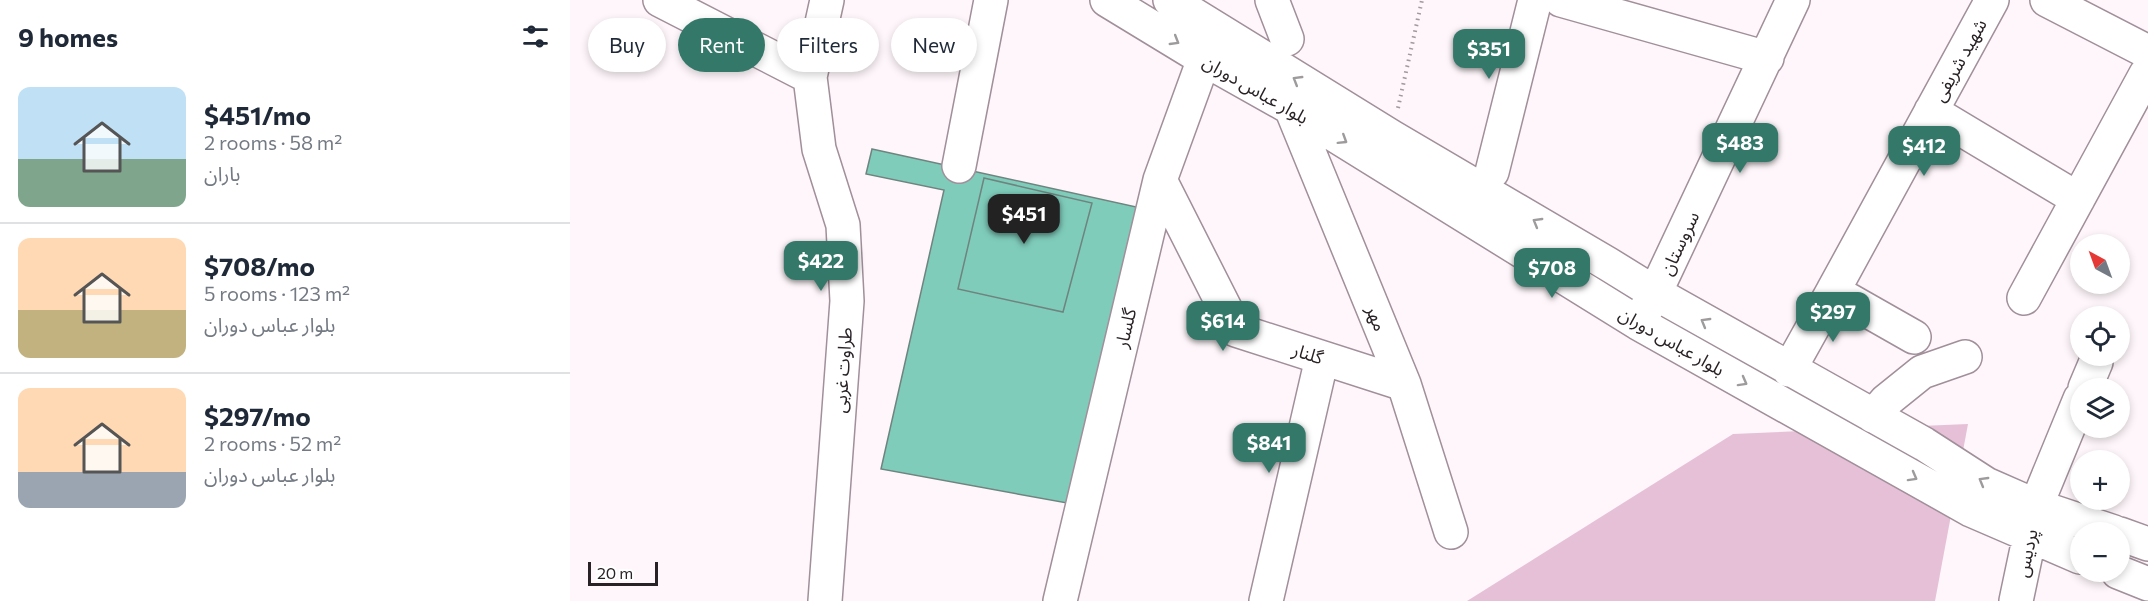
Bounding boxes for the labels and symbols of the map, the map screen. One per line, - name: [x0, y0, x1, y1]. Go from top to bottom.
- street label: شهید شریفی: [1927, 15, 1992, 106]
- pin: $351: [1453, 29, 1525, 80]
- one-way arrow: [1169, 34, 1179, 46]
- street label: بلوار عباس دوران: [1199, 50, 1313, 129]
- one-way arrow: [1293, 75, 1303, 87]
- pin: $483: [1704, 123, 1776, 174]
- pin: $412: [1888, 126, 1960, 177]
- one-way arrow: [1337, 132, 1347, 144]
- pin: $451: [988, 194, 1060, 245]
- street label: سروستان: [1655, 208, 1704, 279]
- one-way arrow: [1533, 218, 1543, 230]
- north arrow: [2070, 234, 2130, 294]
- pin: $422: [785, 241, 857, 292]
- pin: $708: [1516, 248, 1588, 299]
- pin: $297: [1797, 292, 1869, 343]
- pin: $614: [1187, 301, 1259, 352]
- street label: مهر: [1361, 301, 1392, 334]
- street label: بلوار عباس دوران: [1615, 302, 1729, 381]
- street label: گلسار: [1110, 305, 1141, 351]
- one-way arrow: [1700, 317, 1711, 329]
- street label: طراوت غربی: [828, 326, 857, 414]
- street label: گلنار: [1289, 337, 1327, 369]
- one-way arrow: [1737, 375, 1748, 386]
- pin: $841: [1233, 423, 1305, 474]
- one-way arrow: [1907, 470, 1917, 482]
- one-way arrow: [1979, 477, 1989, 488]
- street label: پردیس: [2010, 527, 2043, 579]
- scale bar: [588, 559, 658, 586]

